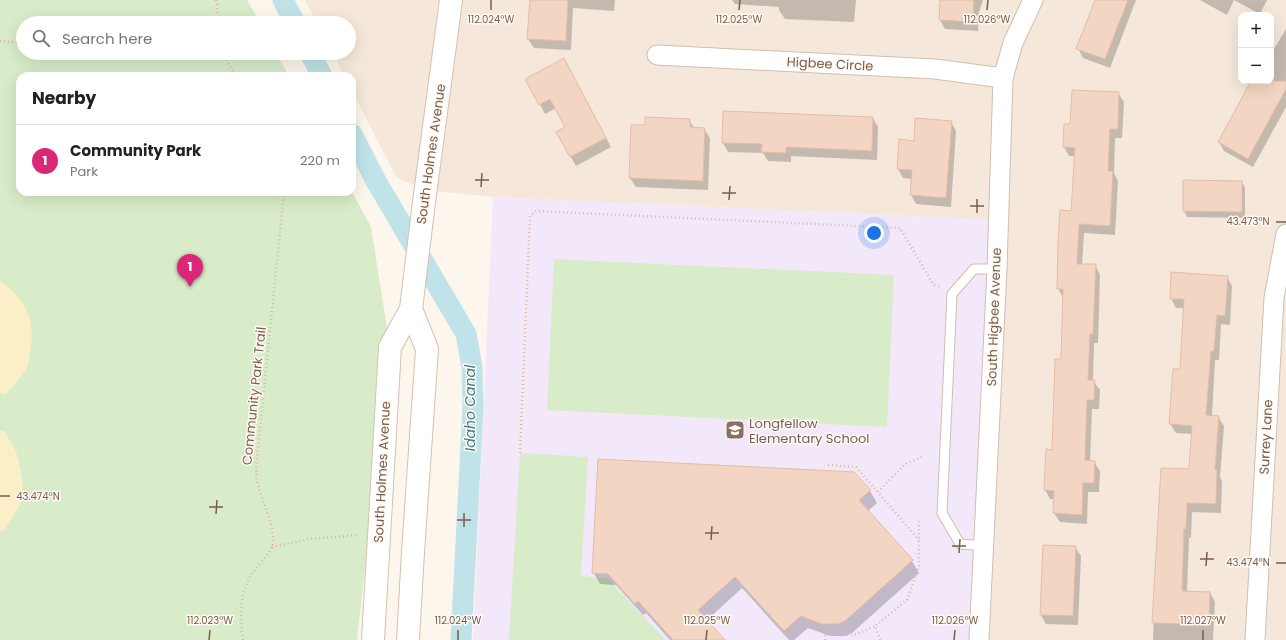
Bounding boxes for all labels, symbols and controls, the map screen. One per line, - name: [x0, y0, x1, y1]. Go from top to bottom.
- text: 112.024°W: [468, 12, 514, 27]
- text: 112.025°W: [716, 12, 762, 27]
- text: 112.026°W: [964, 12, 1010, 27]
- map controls: [1238, 12, 1274, 84]
- button: +: [1238, 12, 1274, 48]
- search box: [16, 16, 356, 60]
- icon: search: [30, 27, 52, 49]
- text: Search here: [62, 28, 152, 49]
- button: −: [1238, 48, 1274, 84]
- street label: Higbee Circle: [786, 52, 874, 76]
- street label: South Holmes Avenue: [412, 82, 450, 226]
- text: Nearby: [32, 86, 96, 110]
- text: Community Park: [70, 140, 201, 161]
- text: 1: [43, 151, 47, 170]
- text: 220 m: [300, 151, 340, 170]
- text: Park: [70, 162, 98, 181]
- text: 43.473°N: [1226, 214, 1270, 229]
- your location: [864, 223, 884, 243]
- street label: South Higbee Avenue: [982, 247, 1006, 387]
- pin: 1: [177, 254, 203, 287]
- street label: Community Park Trail: [237, 326, 271, 466]
- water label: Idaho Canal: [460, 364, 480, 451]
- street label: Surrey Lane: [1255, 399, 1277, 475]
- street label: South Holmes Avenue: [369, 401, 395, 543]
- place label: Longfellow Elementary School: [749, 414, 870, 448]
- school or university icon: Longfellow Elementary School: [724, 419, 746, 441]
- text: 43.474°N: [16, 489, 60, 504]
- text: 43.474°N: [1226, 555, 1270, 570]
- text: 112.023°W: [187, 613, 233, 628]
- text: 112.024°W: [435, 613, 481, 628]
- text: 112.025°W: [684, 613, 730, 628]
- text: 112.026°W: [932, 613, 978, 628]
- text: 112.027°W: [1180, 613, 1226, 628]

